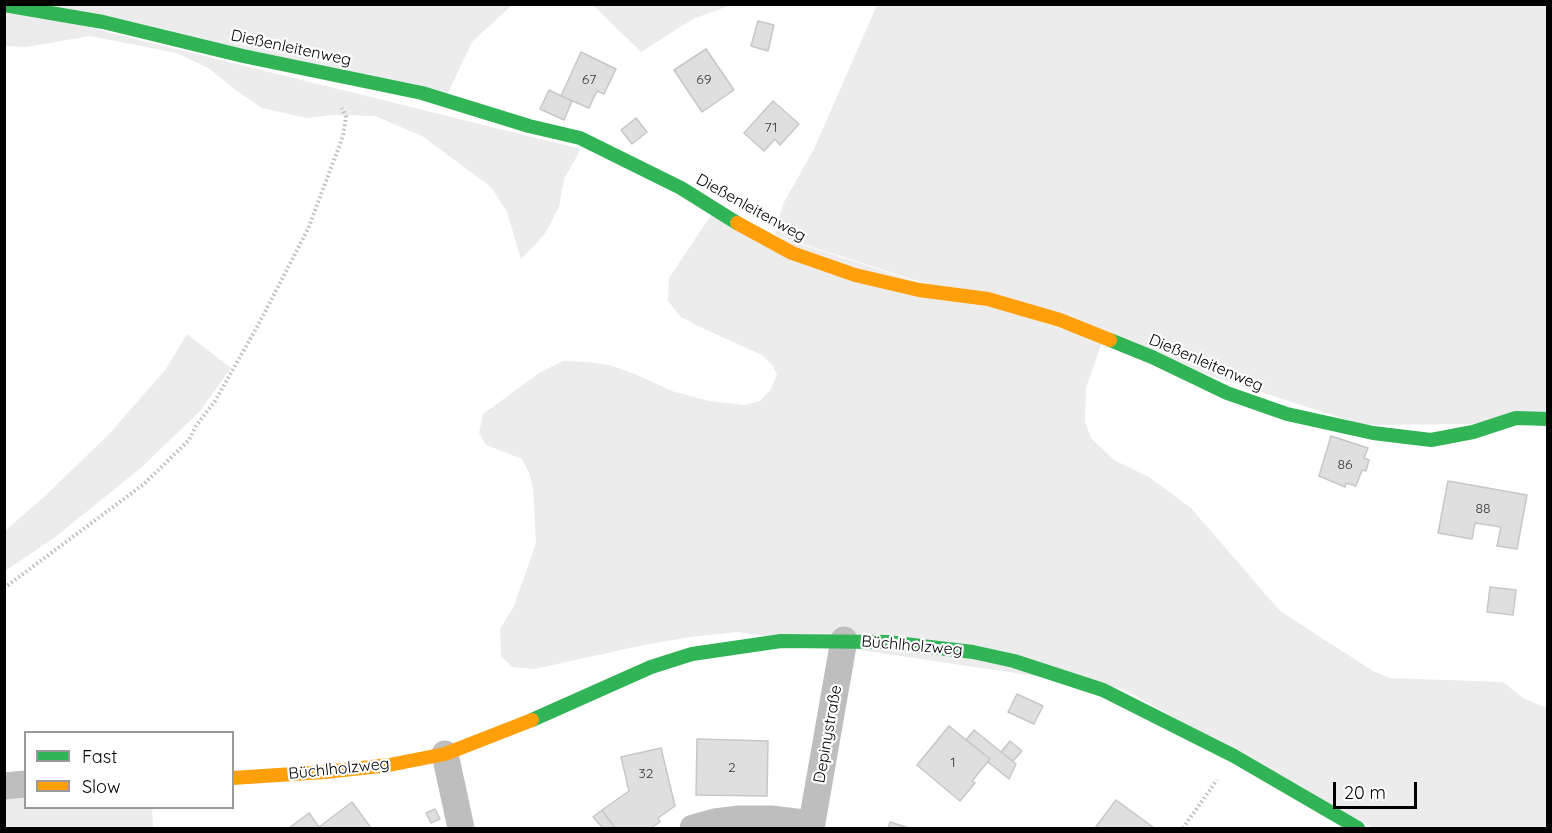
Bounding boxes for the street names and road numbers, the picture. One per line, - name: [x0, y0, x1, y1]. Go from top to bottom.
- street label: Dießenleitenweg: [229, 26, 353, 70]
- street label: Dießenleitenweg: [693, 170, 809, 246]
- street label: Dießenleitenweg: [1146, 330, 1266, 396]
- street label: Büchlholzweg: [861, 632, 963, 660]
- street label: Depinystraße: [810, 683, 846, 785]
- street label: Büchlholzweg: [287, 754, 391, 784]

